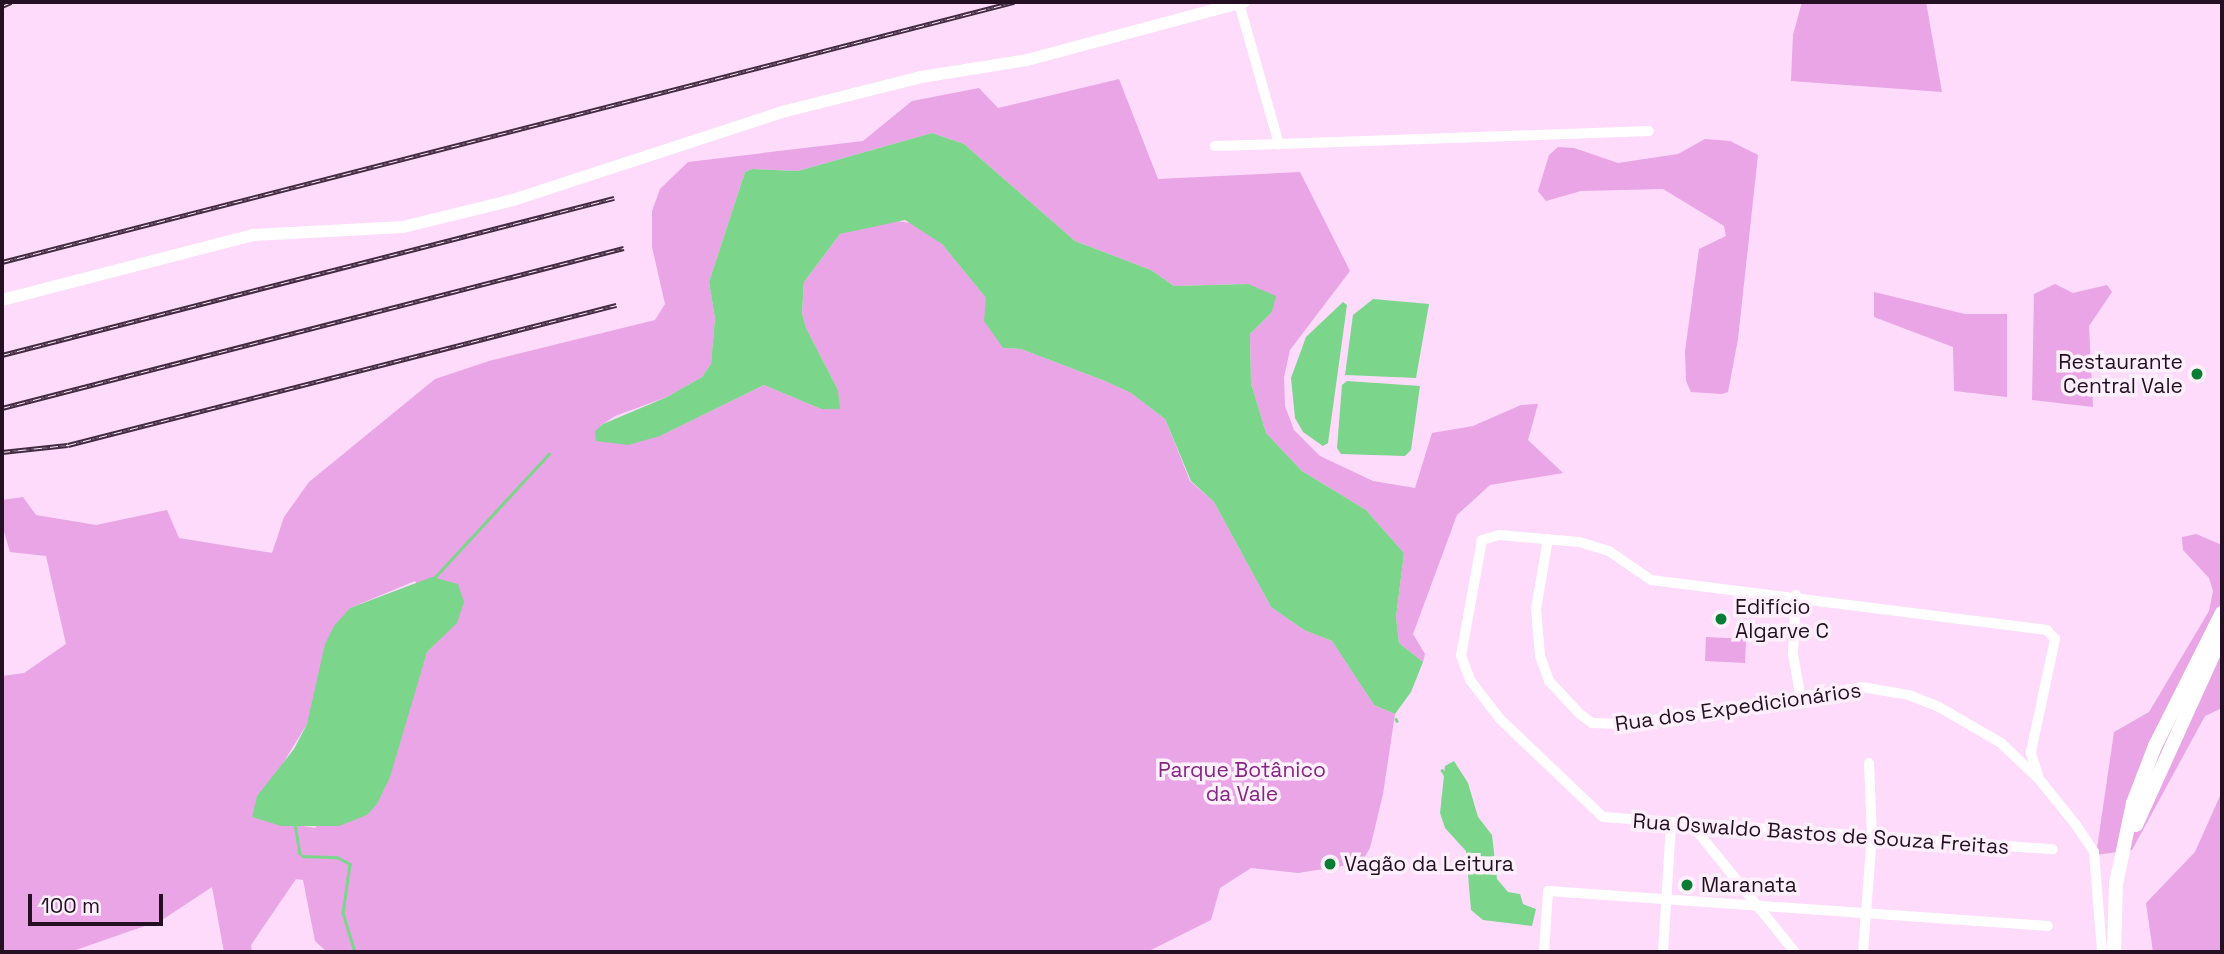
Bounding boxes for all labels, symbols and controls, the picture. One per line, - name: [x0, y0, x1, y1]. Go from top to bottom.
- place label: Restaurante Central Vale: [2058, 349, 2183, 399]
- marker: Restaurante Central Vale: [2189, 366, 2205, 382]
- place label: Edifício Algarve C: [1735, 594, 1829, 644]
- marker: Edifício Algarve C: [1713, 611, 1729, 627]
- street label: Rua dos Expedicionários: [1613, 677, 1863, 737]
- park label: Parque Botânico da Vale: [1158, 757, 1326, 807]
- street label: Rua Oswaldo Bastos de Souza Freitas: [1632, 808, 2010, 860]
- place label: Vagão da Leitura: [1344, 851, 1514, 877]
- marker: Vagão da Leitura: [1322, 856, 1338, 872]
- place label: Maranata: [1701, 872, 1797, 898]
- marker: Maranata: [1679, 877, 1695, 893]
- scale bar: [32, 880, 166, 924]
- text: 100 m: [41, 892, 100, 919]

